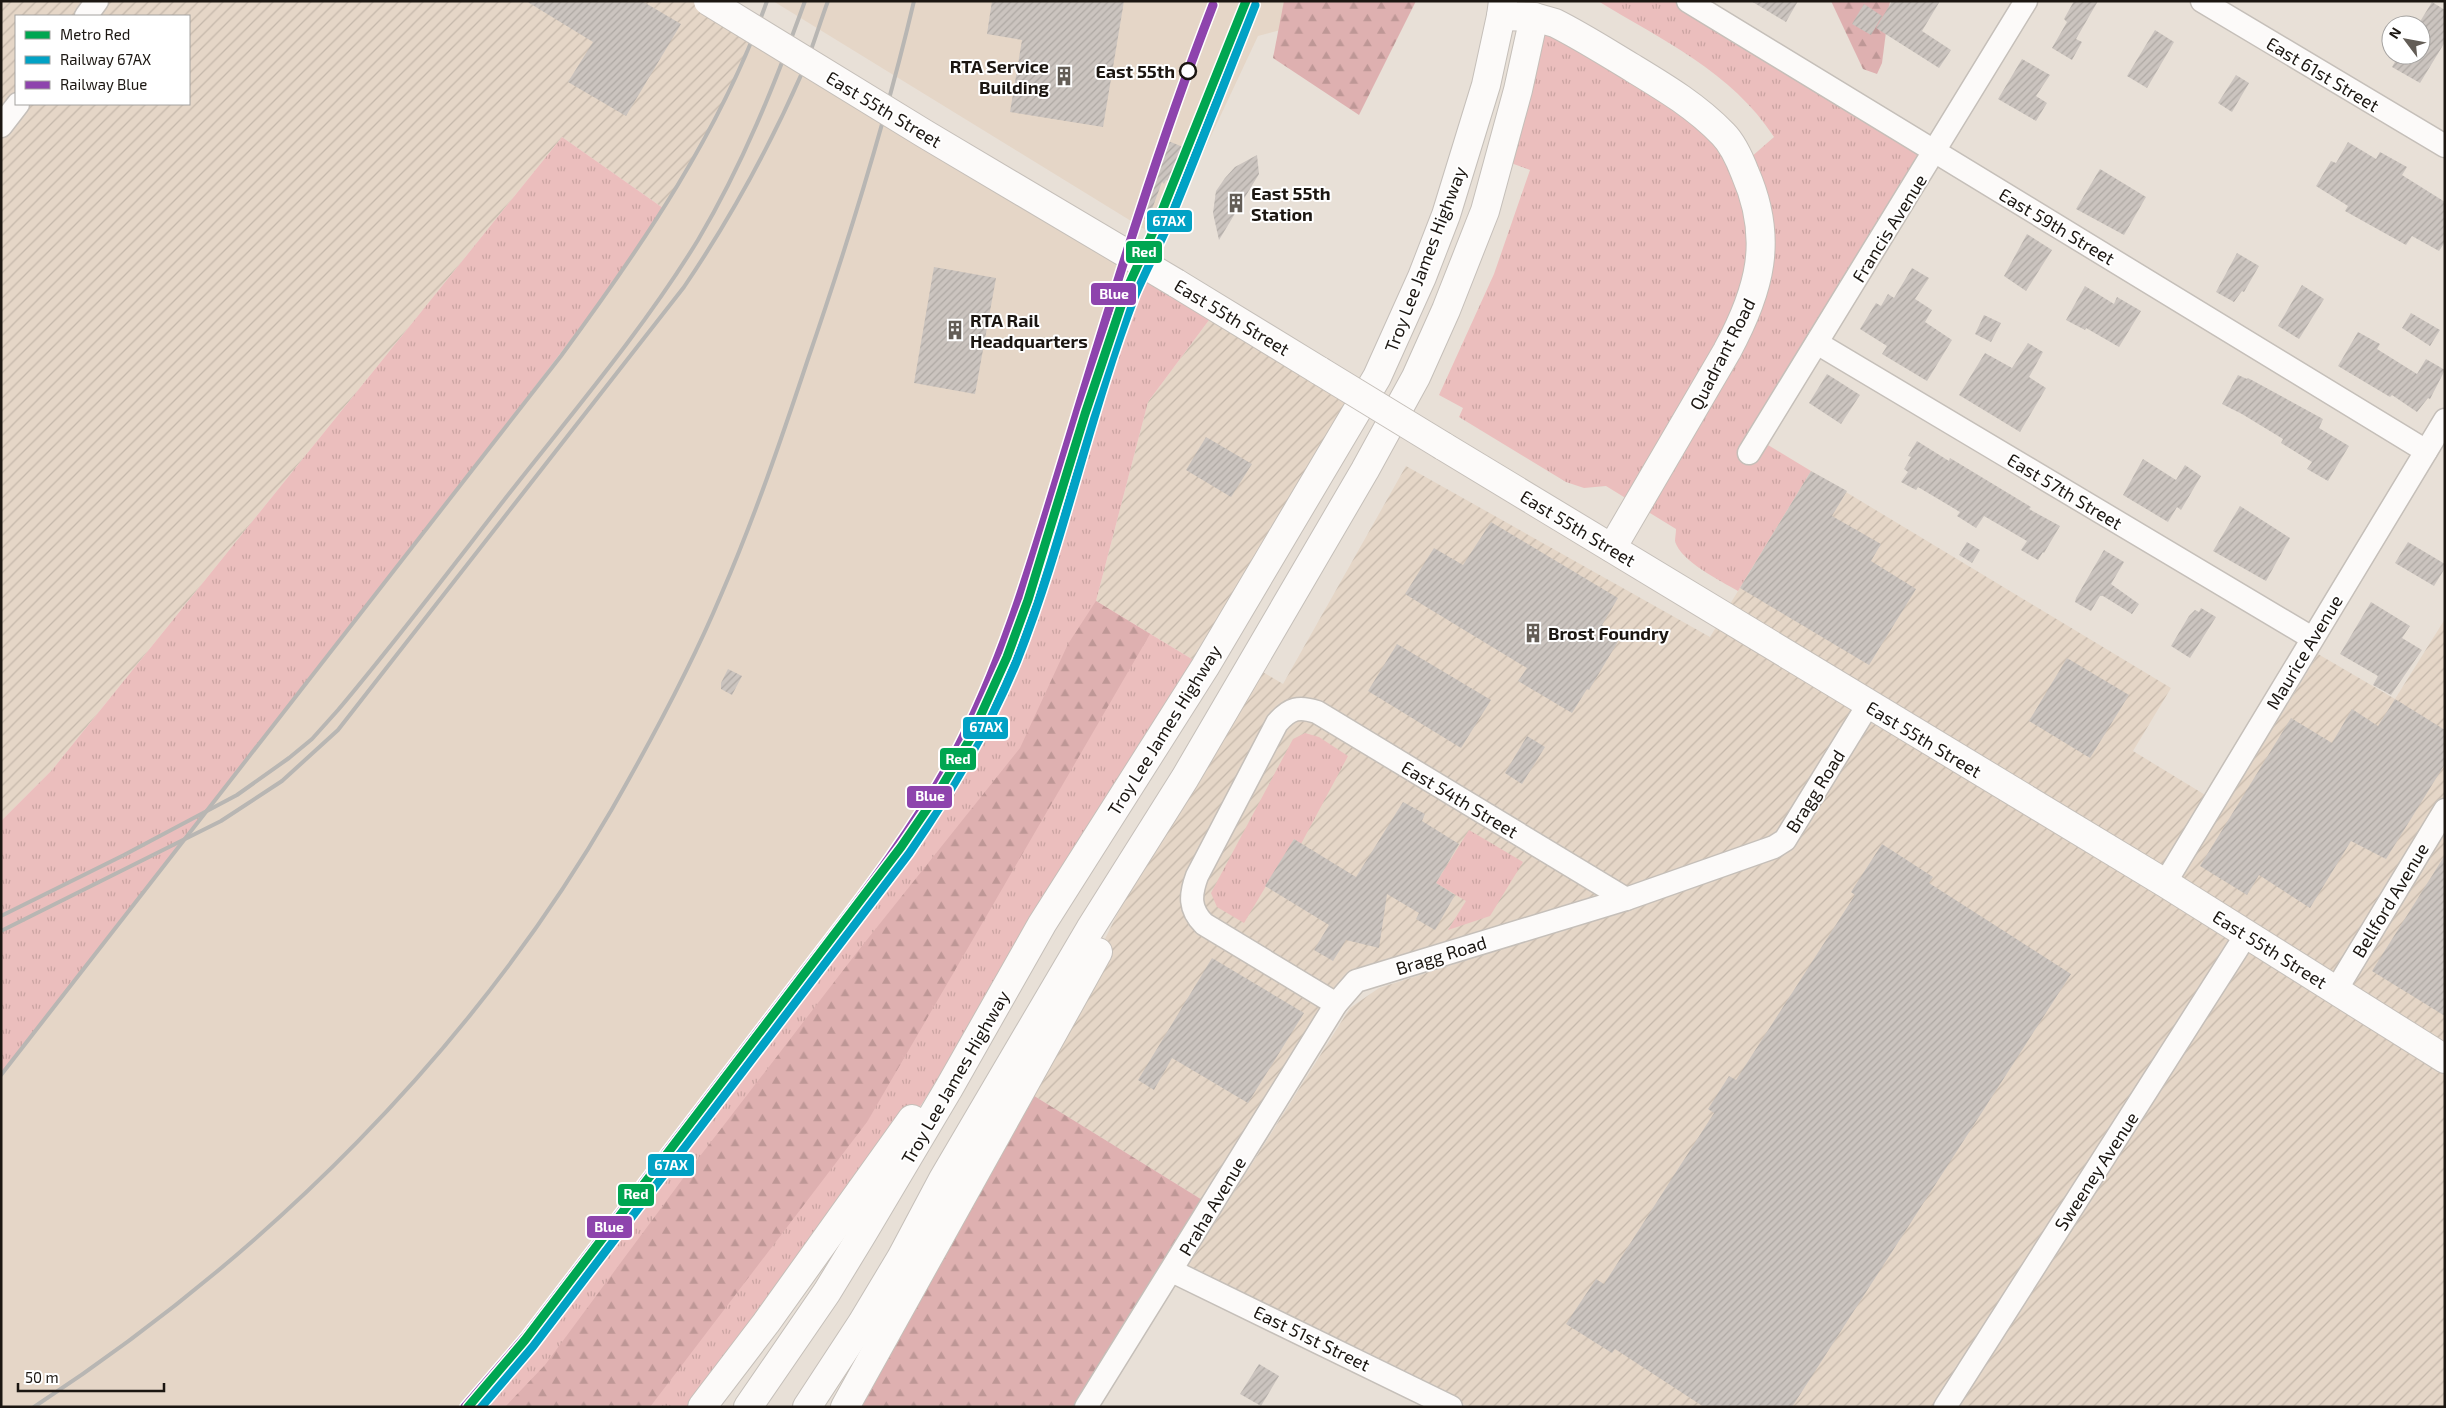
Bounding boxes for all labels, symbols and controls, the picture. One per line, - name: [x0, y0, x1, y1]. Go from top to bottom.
- legend: [15, 15, 190, 105]
- north arrow: [2381, 15, 2431, 65]
- text: N: [2385, 24, 2404, 42]
- text: Metro Red: [60, 25, 130, 43]
- street label: East 61st Street: [2263, 32, 2383, 116]
- text: Railway 67AX: [60, 50, 151, 68]
- place label: RTA Service Building: [950, 55, 1050, 98]
- place label: East 55th: [1095, 60, 1175, 82]
- marker: East 55th: [1179, 62, 1197, 80]
- building icon: RTA Service Building: [1053, 65, 1075, 87]
- street label: East 55th Street: [822, 66, 946, 152]
- text: Railway Blue: [60, 75, 147, 93]
- street label: Troy Lee James Highway: [1379, 163, 1471, 355]
- street label: Francis Avenue: [1847, 170, 1931, 286]
- place label: East 55th Station: [1251, 182, 1331, 225]
- street label: East 59th Street: [1995, 183, 2119, 269]
- building icon: East 55th Station: [1225, 192, 1247, 214]
- line badge: 67AX: [1146, 209, 1193, 233]
- text: 67AX: [1152, 212, 1186, 229]
- line badge: Red: [1125, 240, 1163, 264]
- text: Red: [1131, 243, 1157, 260]
- street label: East 55th Street: [1170, 274, 1294, 360]
- line badge: Blue: [1090, 282, 1137, 306]
- text: Blue: [1099, 285, 1129, 302]
- street label: Quadrant Road: [1684, 294, 1760, 414]
- place label: RTA Rail Headquarters: [970, 309, 1088, 352]
- building icon: RTA Rail Headquarters: [944, 319, 966, 341]
- street label: East 57th Street: [2004, 448, 2127, 534]
- street label: East 55th Street: [1516, 485, 1640, 571]
- street label: Maurice Avenue: [2261, 591, 2347, 713]
- building icon: Brost Foundry: [1522, 622, 1544, 644]
- place label: Brost Foundry: [1548, 622, 1670, 644]
- street label: Troy Lee James Highway: [1102, 640, 1226, 819]
- street label: East 55th Street: [1862, 696, 1986, 782]
- line badge: 67AX: [962, 716, 1009, 740]
- text: 67AX: [969, 718, 1003, 735]
- street label: Bragg Road: [1781, 745, 1849, 837]
- line badge: Red: [939, 747, 977, 771]
- text: Red: [945, 750, 971, 767]
- street label: East 54th Street: [1398, 756, 1522, 843]
- line badge: Blue: [906, 785, 953, 809]
- text: Blue: [915, 787, 945, 804]
- street label: Bellford Avenue: [2347, 839, 2433, 961]
- street label: East 55th Street: [2209, 905, 2331, 993]
- street label: Bragg Road: [1393, 931, 1489, 979]
- street label: Troy Lee James Highway: [896, 986, 1014, 1168]
- street label: Sweeney Avenue: [2049, 1107, 2143, 1235]
- street label: Praha Avenue: [1174, 1152, 1250, 1260]
- line badge: 67AX: [647, 1153, 695, 1177]
- text: 67AX: [654, 1156, 688, 1173]
- line badge: Red: [617, 1183, 655, 1207]
- text: Red: [623, 1185, 649, 1202]
- line badge: Blue: [586, 1215, 633, 1239]
- text: Blue: [594, 1218, 624, 1235]
- street label: East 51st Street: [1250, 1300, 1374, 1376]
- scale bar: [18, 1360, 164, 1392]
- text: 50 m: [25, 1368, 59, 1386]

